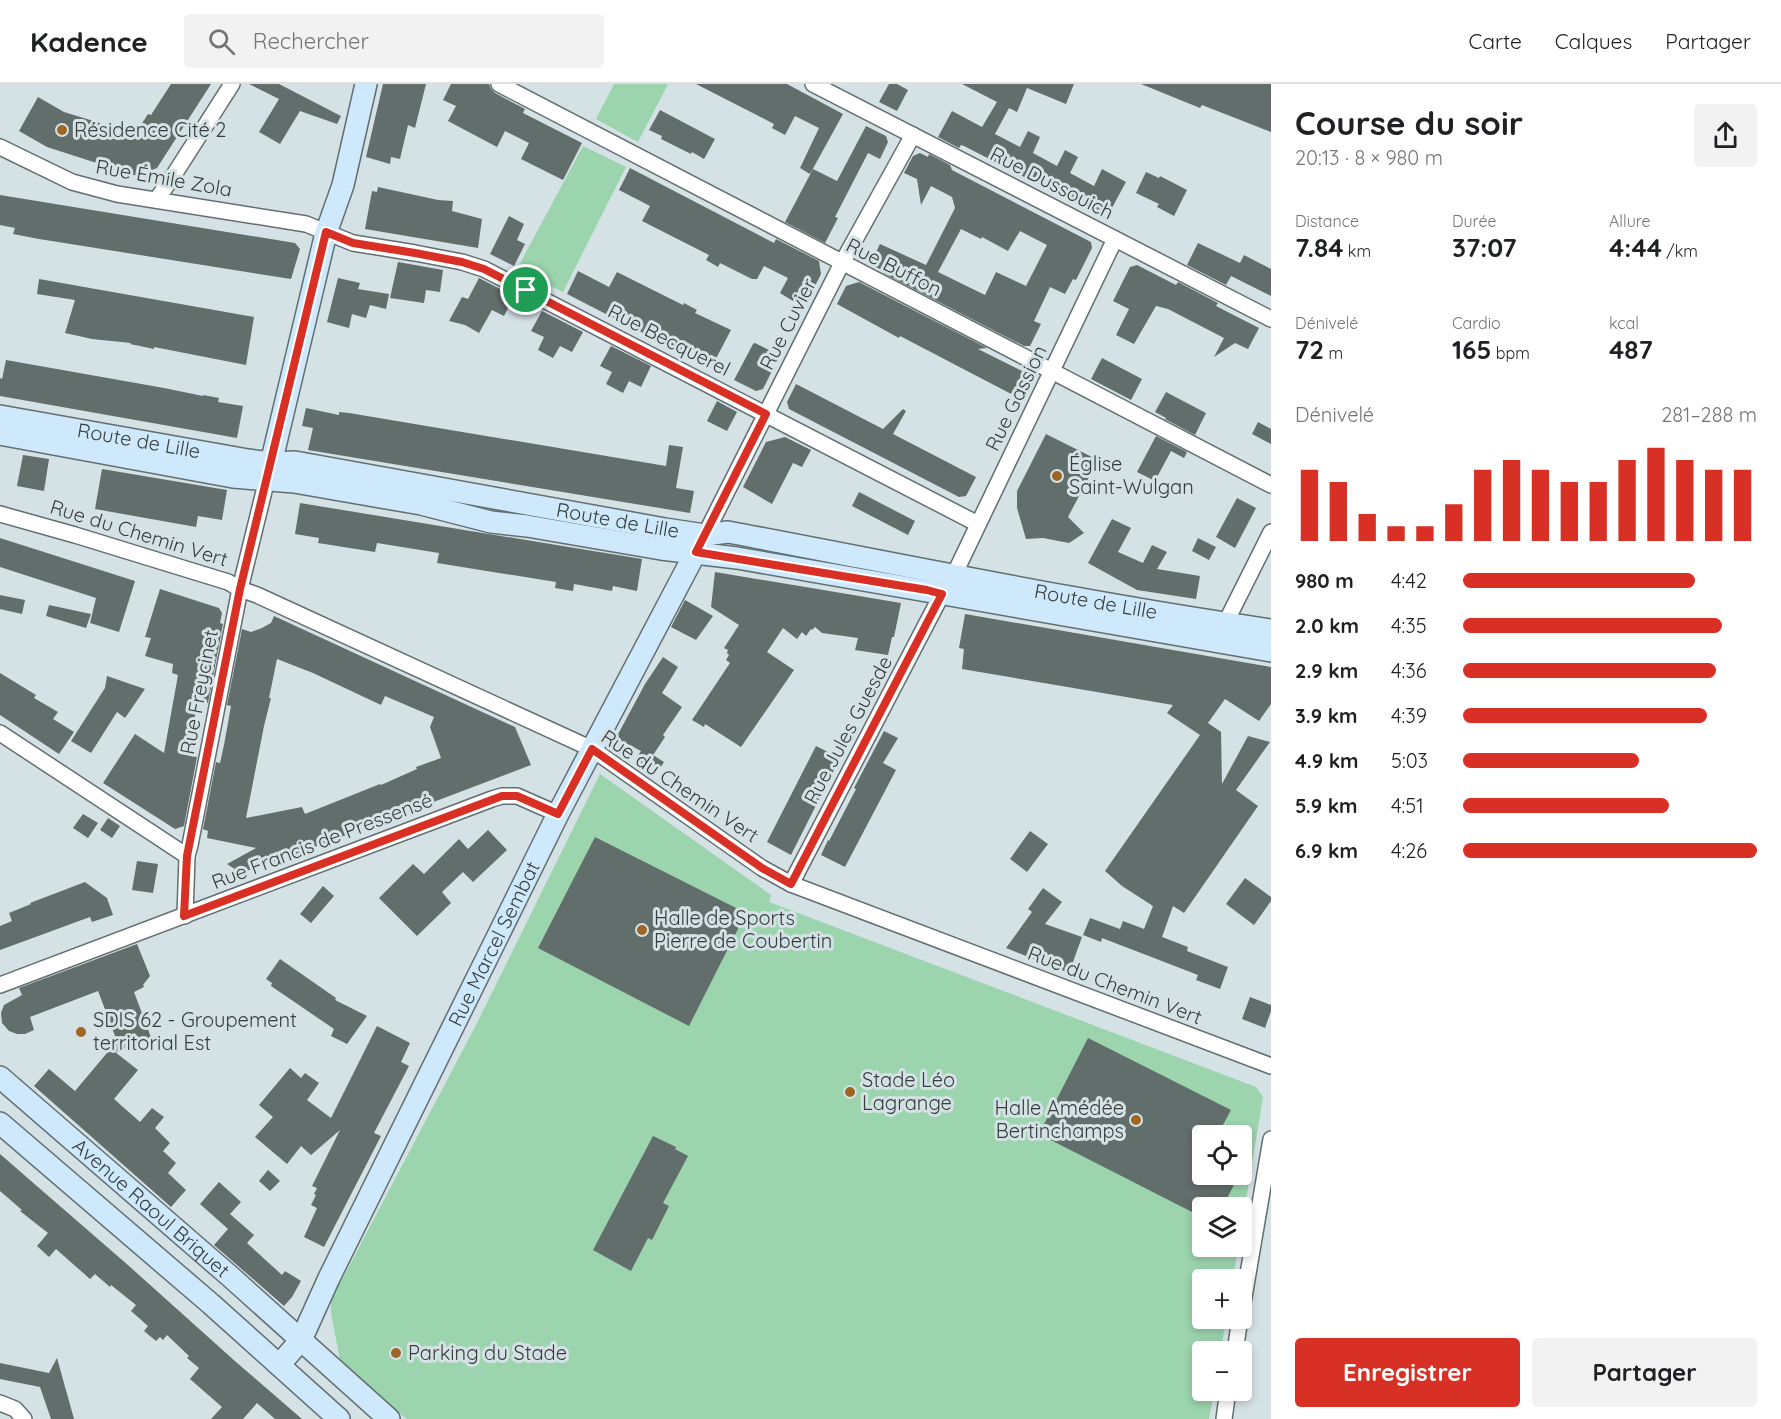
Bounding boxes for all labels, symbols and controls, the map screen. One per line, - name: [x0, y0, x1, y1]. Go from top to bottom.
- search box: [184, 14, 604, 68]
- text: Kadence: [30, 24, 148, 59]
- icon: search: [205, 25, 238, 58]
- text: Rechercher: [253, 27, 369, 55]
- text: Carte: [1468, 28, 1522, 54]
- text: Calques: [1555, 28, 1632, 54]
- text: Partager: [1665, 28, 1751, 54]
- text: Course du soir: [1295, 102, 1523, 143]
- button: share: [1694, 104, 1757, 167]
- place label: Résidence Cité 2: [74, 117, 226, 142]
- marker: Résidence Cité 2: [55, 123, 69, 137]
- street label: Rue Dussouich: [986, 141, 1118, 224]
- text: 20:13 · 8 × 980 m: [1295, 145, 1443, 170]
- street label: Rue Émile Zola: [94, 153, 234, 202]
- text: Distance: [1295, 211, 1359, 231]
- text: Durée: [1452, 211, 1497, 231]
- text: Allure: [1609, 211, 1651, 231]
- text: 7.84: [1295, 231, 1343, 264]
- text: 37:07: [1452, 231, 1517, 264]
- text: 4:44: [1609, 231, 1662, 264]
- street label: Rue Buffon: [842, 232, 946, 301]
- text: km: [1343, 241, 1371, 261]
- text: /km: [1662, 241, 1698, 261]
- pin: [500, 264, 551, 315]
- icon: arrive: [509, 273, 542, 306]
- street label: Rue Cuvier: [754, 273, 821, 374]
- street label: Rue Becquerel: [604, 298, 735, 381]
- text: Dénivelé: [1295, 313, 1358, 333]
- text: Cardio: [1452, 313, 1501, 333]
- text: kcal: [1609, 313, 1639, 333]
- text: 72: [1295, 333, 1324, 366]
- text: 165: [1452, 333, 1491, 366]
- text: 487: [1609, 333, 1653, 366]
- street label: Rue Gassion: [979, 341, 1052, 455]
- text: m: [1324, 343, 1343, 363]
- text: bpm: [1491, 343, 1530, 363]
- text: Dénivelé: [1295, 402, 1374, 427]
- text: 281–288 m: [1661, 402, 1757, 427]
- street label: Route de Lille: [75, 417, 202, 463]
- place label: Église Saint-Wulgan: [1069, 451, 1194, 499]
- marker: Église Saint-Wulgan: [1050, 469, 1064, 483]
- street label: Rue du Chemin Vert: [47, 494, 231, 572]
- street label: Route de Lille: [554, 497, 681, 543]
- text: 980 m: [1295, 568, 1354, 593]
- text: 4:42: [1391, 568, 1427, 593]
- street label: Route de Lille: [1032, 578, 1159, 624]
- text: 2.0 km: [1295, 613, 1359, 638]
- text: 4:35: [1391, 613, 1427, 638]
- street label: Rue Freycinet: [174, 627, 223, 756]
- street label: Rue Jules Guesde: [798, 651, 897, 808]
- text: 2.9 km: [1295, 658, 1358, 683]
- text: 4:36: [1391, 658, 1427, 683]
- text: 3.9 km: [1295, 703, 1358, 728]
- text: 4:39: [1391, 703, 1427, 728]
- street label: Rue du Chemin Vert: [597, 724, 764, 848]
- text: 4.9 km: [1295, 748, 1359, 773]
- text: 5:03: [1391, 748, 1428, 773]
- street label: Rue Francis de Pressensé: [208, 787, 436, 894]
- text: 5.9 km: [1295, 793, 1357, 818]
- text: 4:51: [1391, 793, 1424, 818]
- text: 6.9 km: [1295, 838, 1358, 863]
- text: 4:26: [1391, 838, 1427, 863]
- street label: Rue Marcel Sembat: [442, 857, 545, 1030]
- place label: Halle de Sports Pierre de Coubertin: [654, 905, 832, 953]
- marker: Halle de Sports Pierre de Coubertin: [635, 923, 649, 937]
- street label: Rue du Chemin Vert: [1025, 940, 1206, 1029]
- place label: SDIS 62 - Groupement territorial Est: [93, 1007, 297, 1055]
- marker: SDIS 62 - Groupement territorial Est: [74, 1025, 88, 1039]
- place label: Stade Léo Lagrange: [862, 1067, 955, 1115]
- marker: Stade Léo Lagrange: [843, 1085, 857, 1099]
- place label: Halle Amédée Bertinchamps: [995, 1095, 1124, 1143]
- marker: Halle Amédée Bertinchamps: [1129, 1113, 1143, 1127]
- map controls: [1192, 1125, 1252, 1401]
- button: locate: [1192, 1125, 1252, 1185]
- street label: Avenue Raoul Briquet: [68, 1133, 235, 1283]
- button: layers: [1192, 1197, 1252, 1257]
- button: +: [1192, 1269, 1252, 1329]
- button: Enregistrer: [1295, 1338, 1520, 1407]
- button: Partager: [1532, 1338, 1757, 1407]
- place label: Parking du Stade: [408, 1340, 567, 1365]
- button: −: [1192, 1341, 1252, 1401]
- marker: Parking du Stade: [389, 1346, 403, 1360]

